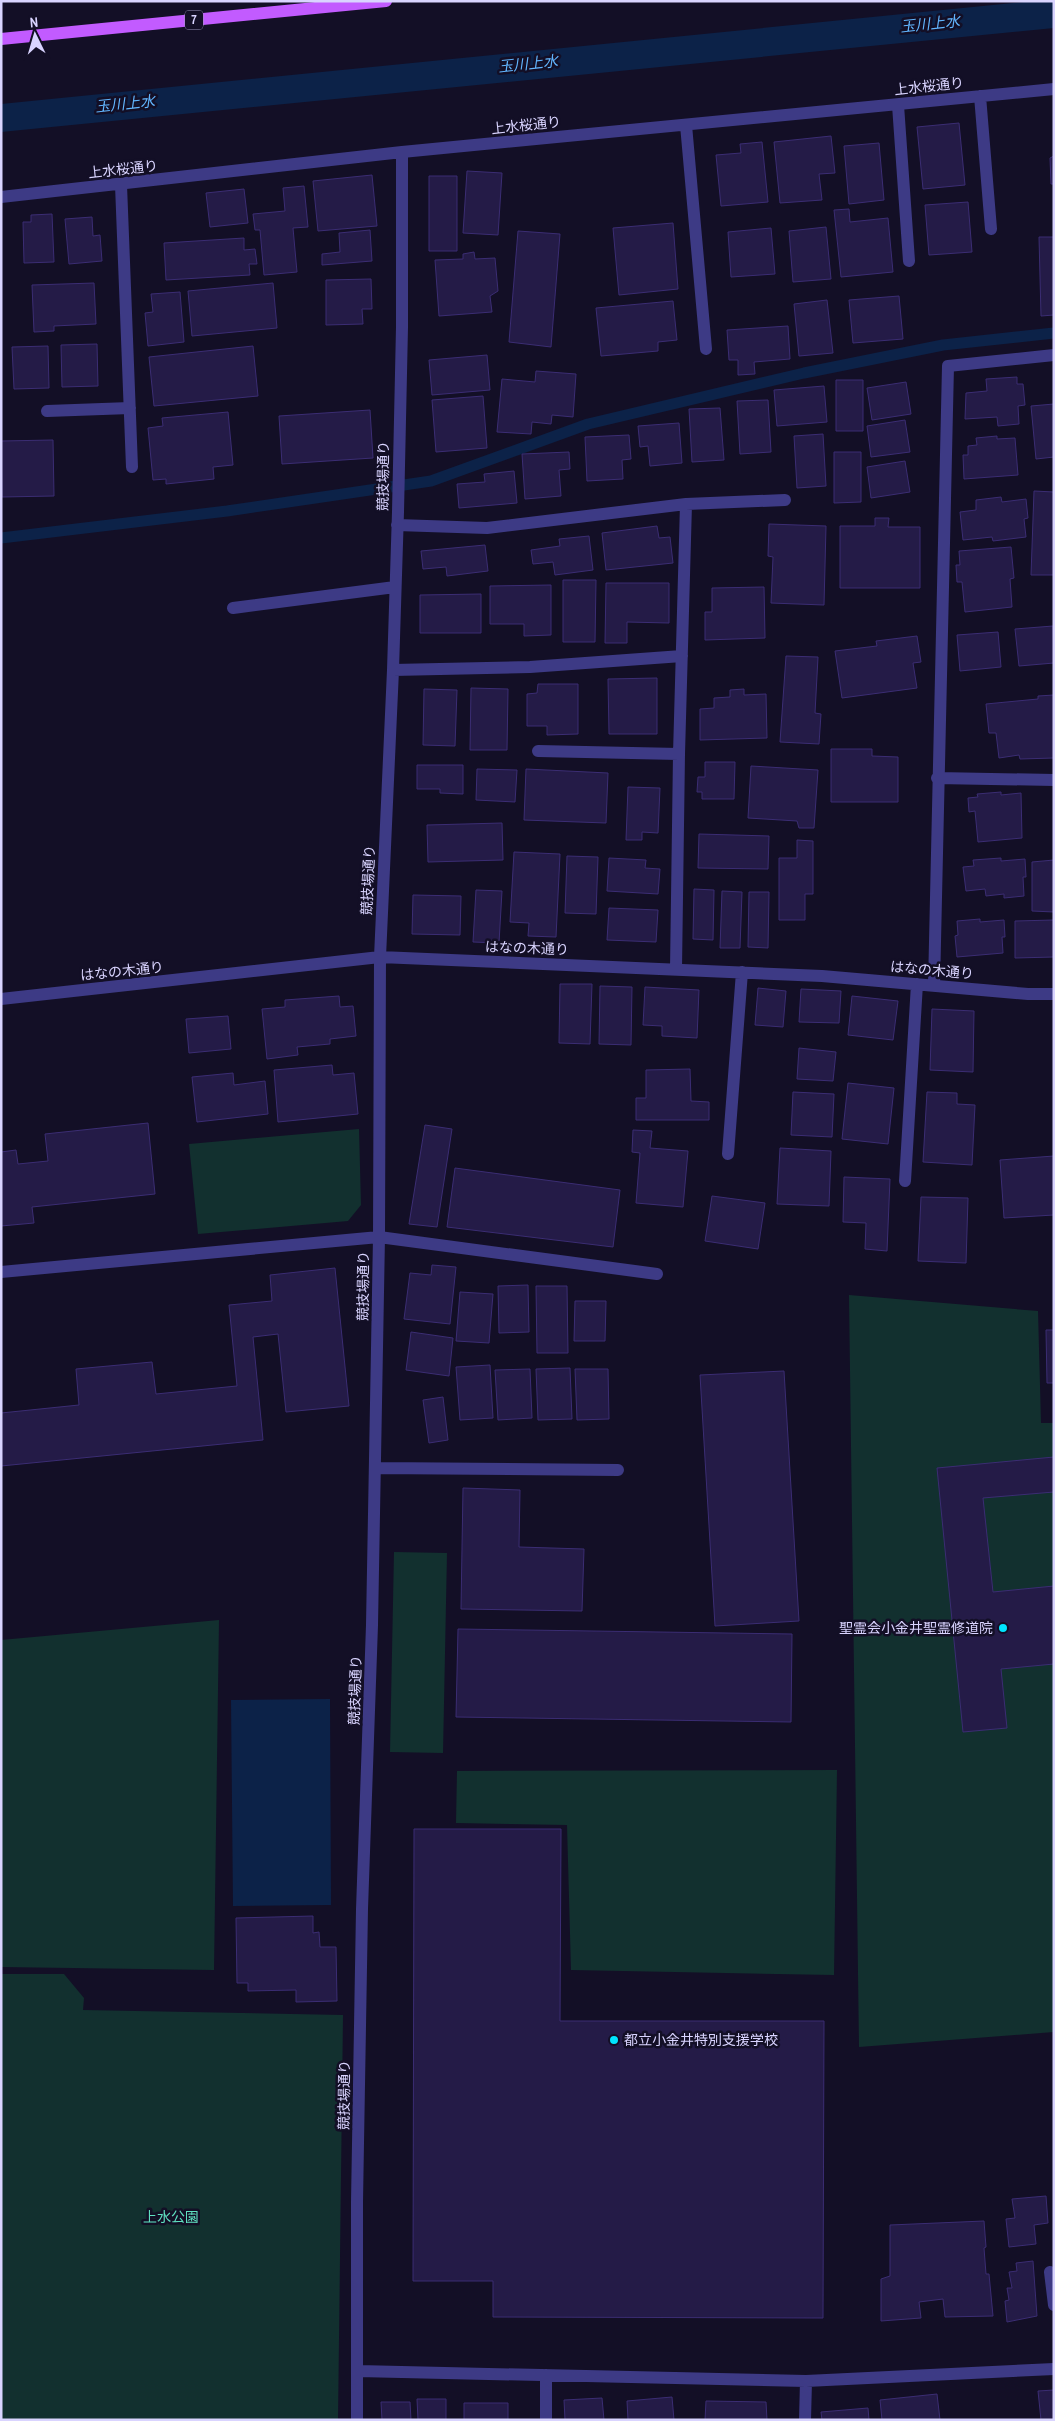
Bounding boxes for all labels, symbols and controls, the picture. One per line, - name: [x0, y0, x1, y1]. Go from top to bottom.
- north arrow: [10, 10, 60, 60]
- road number: 7: [185, 10, 203, 30]
- water label: 玉川上水: [899, 10, 963, 37]
- text: N: [29, 13, 39, 31]
- water label: 玉川上水: [497, 50, 561, 77]
- street label: 上水桜通り: [893, 73, 965, 99]
- water label: 玉川上水: [94, 90, 158, 117]
- street label: 上水桜通り: [490, 112, 562, 138]
- street label: 上水桜通り: [87, 156, 159, 182]
- street label: 競技場通り: [373, 441, 393, 511]
- street label: 競技場通り: [357, 845, 379, 915]
- street label: はなの木通り: [485, 938, 569, 958]
- street label: はなの木通り: [889, 957, 975, 983]
- street label: はなの木通り: [79, 958, 165, 984]
- street label: 競技場通り: [353, 1251, 373, 1321]
- place label: 聖霊会小金井聖霊修道院: [839, 1619, 993, 1637]
- marker: 聖霊会小金井聖霊修道院: [997, 1622, 1009, 1634]
- street label: 競技場通り: [345, 1655, 365, 1725]
- place label: 都立小金井特別支援学校: [624, 2031, 778, 2049]
- marker: 都立小金井特別支援学校: [608, 2034, 620, 2046]
- street label: 競技場通り: [334, 2060, 354, 2130]
- park label: 上水公園: [143, 2208, 199, 2226]

